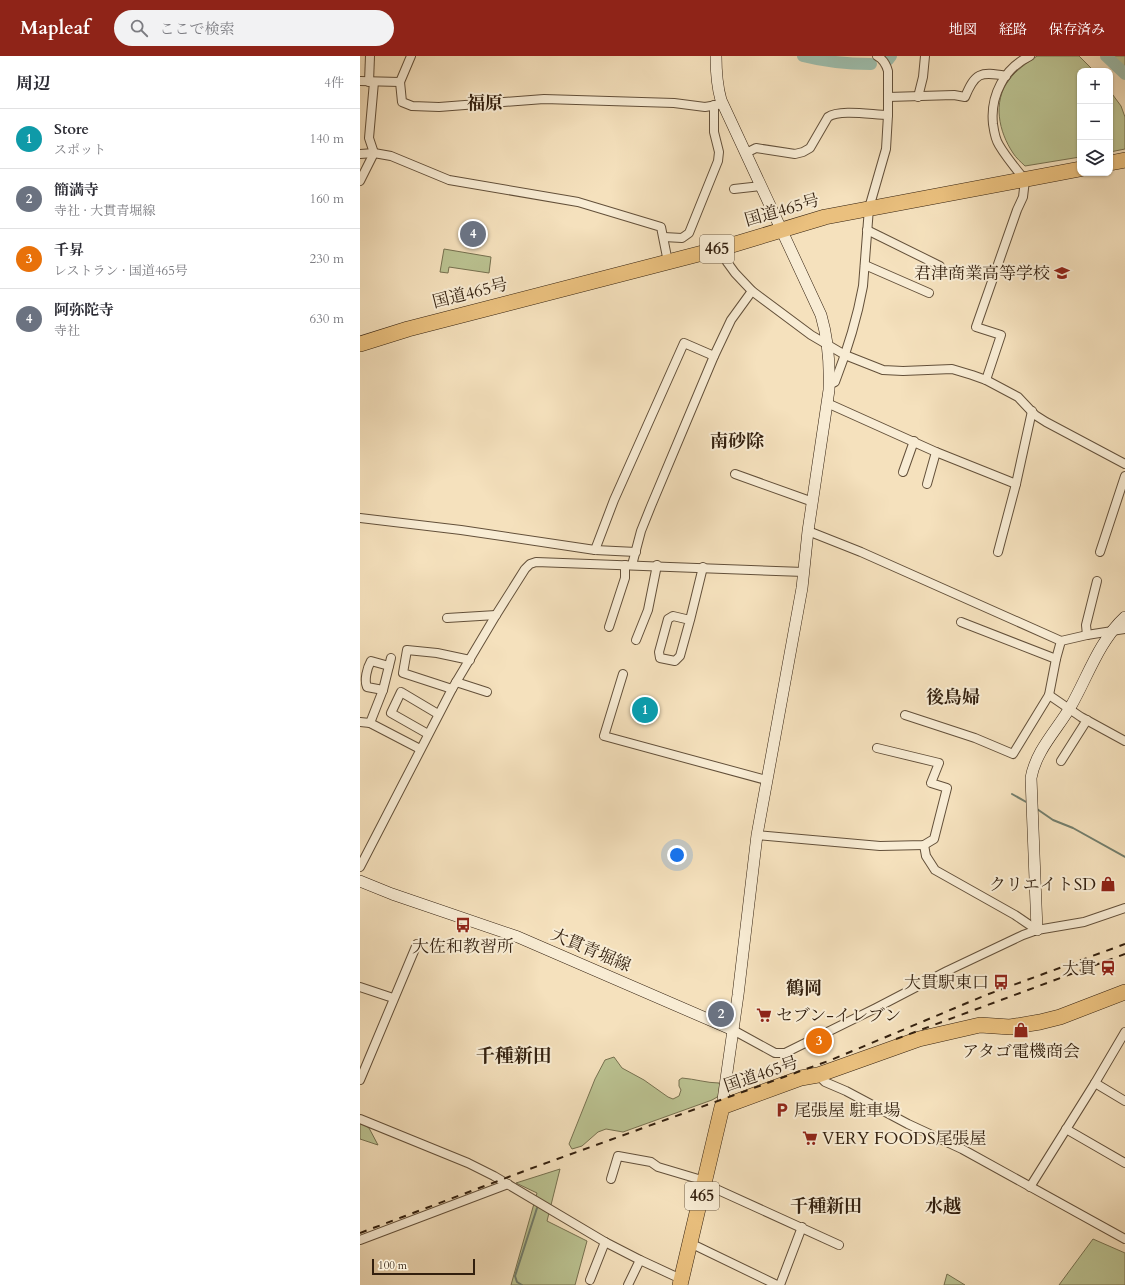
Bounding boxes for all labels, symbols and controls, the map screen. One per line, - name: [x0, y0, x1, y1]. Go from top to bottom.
- search box: [114, 10, 394, 46]
- text: Mapleaf: [20, 15, 90, 41]
- icon: search: [128, 17, 150, 39]
- text: ここで検索: [160, 19, 235, 39]
- text: 地図: [949, 20, 977, 39]
- text: 経路: [999, 20, 1027, 39]
- text: 保存済み: [1049, 20, 1105, 39]
- map controls: [1077, 68, 1113, 176]
- button: +: [1077, 68, 1113, 104]
- text: 周辺: [16, 72, 50, 95]
- text: 4件: [324, 74, 344, 92]
- district label: 福原: [467, 91, 503, 116]
- button: −: [1077, 104, 1113, 140]
- text: Store: [54, 119, 89, 139]
- text: 1: [26, 130, 32, 148]
- text: 140 m: [310, 130, 344, 148]
- button: layers: [1077, 140, 1113, 176]
- text: スポット: [54, 141, 106, 159]
- text: 簡満寺: [54, 180, 99, 200]
- street label: 国道465号: [742, 188, 822, 232]
- text: 2: [26, 190, 32, 208]
- text: 160 m: [310, 190, 344, 208]
- text: 寺社 · 大貫青堀線: [54, 202, 155, 220]
- pin: 4: [460, 219, 486, 249]
- road number: 465: [700, 235, 734, 263]
- text: 千昇: [54, 240, 84, 260]
- text: 3: [26, 250, 32, 268]
- text: 230 m: [310, 250, 344, 268]
- text: レストラン · 国道465号: [54, 262, 188, 280]
- place label: 君津商業高等学校: [914, 262, 1050, 285]
- school or university icon: 君津商業高等学校: [1053, 264, 1071, 282]
- street label: 国道465号: [430, 273, 510, 313]
- text: 阿弥陀寺: [54, 300, 114, 320]
- text: 4: [26, 310, 32, 328]
- text: 630 m: [310, 310, 344, 328]
- text: 寺社: [54, 322, 80, 340]
- district label: 南砂除: [710, 429, 764, 454]
- district label: 後鳥婦: [926, 685, 980, 710]
- pin: 1: [632, 695, 658, 725]
- your location: [667, 845, 687, 865]
- place label: クリエイトSD: [989, 873, 1096, 896]
- shop icon: クリエイトSD: [1099, 875, 1117, 893]
- bus stop icon: 大佐和教習所: [454, 916, 472, 934]
- street label: 大貫青堀線: [547, 923, 635, 977]
- place label: 大佐和教習所: [412, 935, 514, 958]
- place label: 大貫: [1062, 957, 1096, 980]
- station icon: 大貫: [1099, 959, 1117, 977]
- place label: 大貫駅東口: [904, 971, 989, 994]
- bus stop icon: 大貫駅東口: [992, 973, 1010, 991]
- district label: 鶴岡: [786, 976, 822, 1001]
- pin: 2: [708, 999, 734, 1029]
- place label: セブン-イレブン: [776, 1004, 901, 1027]
- supermarket icon: セブン-イレブン: [755, 1006, 773, 1024]
- shop icon: アタゴ電機商会: [1012, 1021, 1030, 1039]
- pin: 3: [806, 1026, 832, 1056]
- place label: アタゴ電機商会: [962, 1040, 1080, 1063]
- district label: 千種新田: [476, 1043, 552, 1069]
- street label: 国道465号: [721, 1051, 801, 1097]
- place label: 尾張屋 駐車場: [794, 1099, 901, 1122]
- parking icon: 尾張屋 駐車場: [773, 1101, 791, 1119]
- place label: VERY FOODS尾張屋: [822, 1127, 986, 1150]
- supermarket icon: VERY FOODS尾張屋: [801, 1129, 819, 1147]
- road number: 465: [685, 1182, 719, 1210]
- district label: 千種新田: [790, 1194, 862, 1219]
- district label: 水越: [925, 1194, 961, 1219]
- scale bar: [372, 1257, 475, 1276]
- text: 100 m: [378, 1258, 407, 1273]

